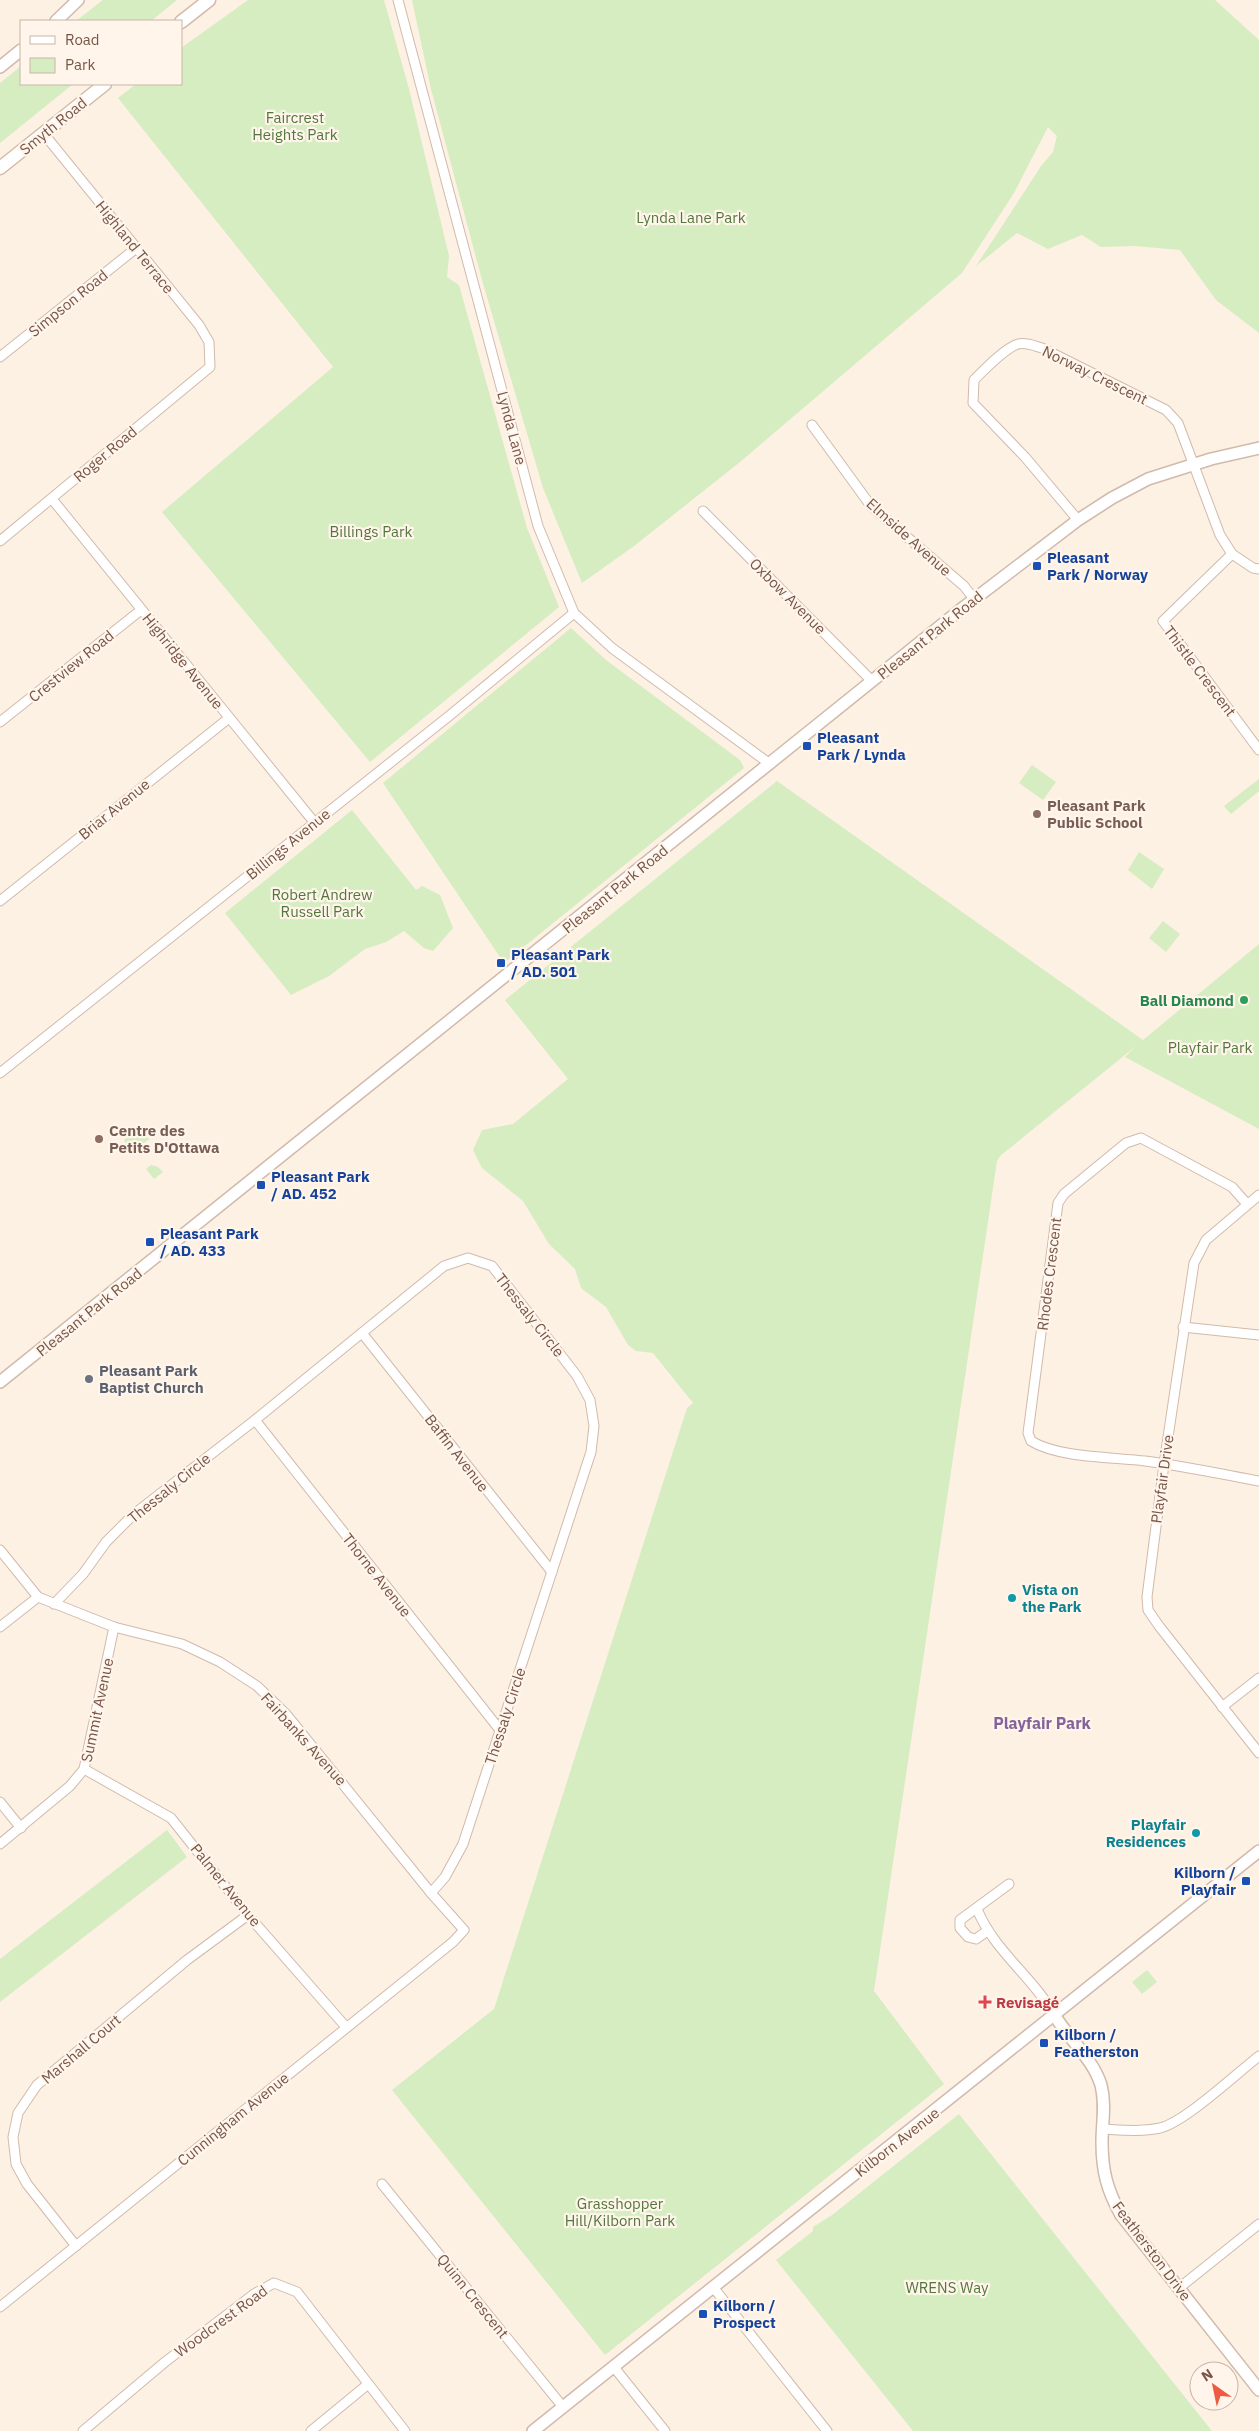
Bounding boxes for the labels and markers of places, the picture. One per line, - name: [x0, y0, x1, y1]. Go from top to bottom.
- place label: Pleasant Park / Norway: [1047, 548, 1148, 584]
- marker: Pleasant Park / Norway: [1031, 560, 1043, 572]
- place label: Pleasant Park / Lynda: [817, 728, 906, 764]
- marker: Pleasant Park / Lynda: [801, 740, 813, 752]
- place label: Pleasant Park Public School: [1047, 796, 1146, 832]
- marker: Pleasant Park Public School: [1031, 808, 1043, 820]
- place label: Pleasant Park / AD. 501: [511, 945, 610, 981]
- marker: Pleasant Park / AD. 501: [495, 957, 507, 969]
- place label: Ball Diamond: [1140, 991, 1234, 1010]
- marker: Ball Diamond: [1238, 994, 1250, 1006]
- place label: Centre des Petits D'Ottawa: [109, 1121, 220, 1157]
- marker: Centre des Petits D'Ottawa: [93, 1133, 105, 1145]
- place label: Pleasant Park / AD. 452: [271, 1167, 370, 1203]
- marker: Pleasant Park / AD. 452: [255, 1179, 267, 1191]
- place label: Pleasant Park / AD. 433: [160, 1224, 259, 1260]
- marker: Pleasant Park / AD. 433: [144, 1236, 156, 1248]
- place label: Pleasant Park Baptist Church: [99, 1361, 204, 1397]
- marker: Pleasant Park Baptist Church: [83, 1373, 95, 1385]
- place label: Vista on the Park: [1022, 1580, 1082, 1616]
- marker: Vista on the Park: [1006, 1592, 1018, 1604]
- place label: Playfair Residences: [1106, 1815, 1186, 1851]
- marker: Playfair Residences: [1190, 1827, 1202, 1839]
- place label: Kilborn / Playfair: [1174, 1863, 1236, 1899]
- marker: Kilborn / Playfair: [1240, 1875, 1252, 1887]
- place label: Revisagé: [996, 1993, 1059, 2012]
- marker: Revisagé: [978, 1995, 992, 2009]
- place label: Kilborn / Featherston: [1054, 2025, 1139, 2061]
- marker: Kilborn / Featherston: [1038, 2037, 1050, 2049]
- place label: Kilborn / Prospect: [713, 2296, 776, 2332]
- marker: Kilborn / Prospect: [697, 2308, 709, 2320]

